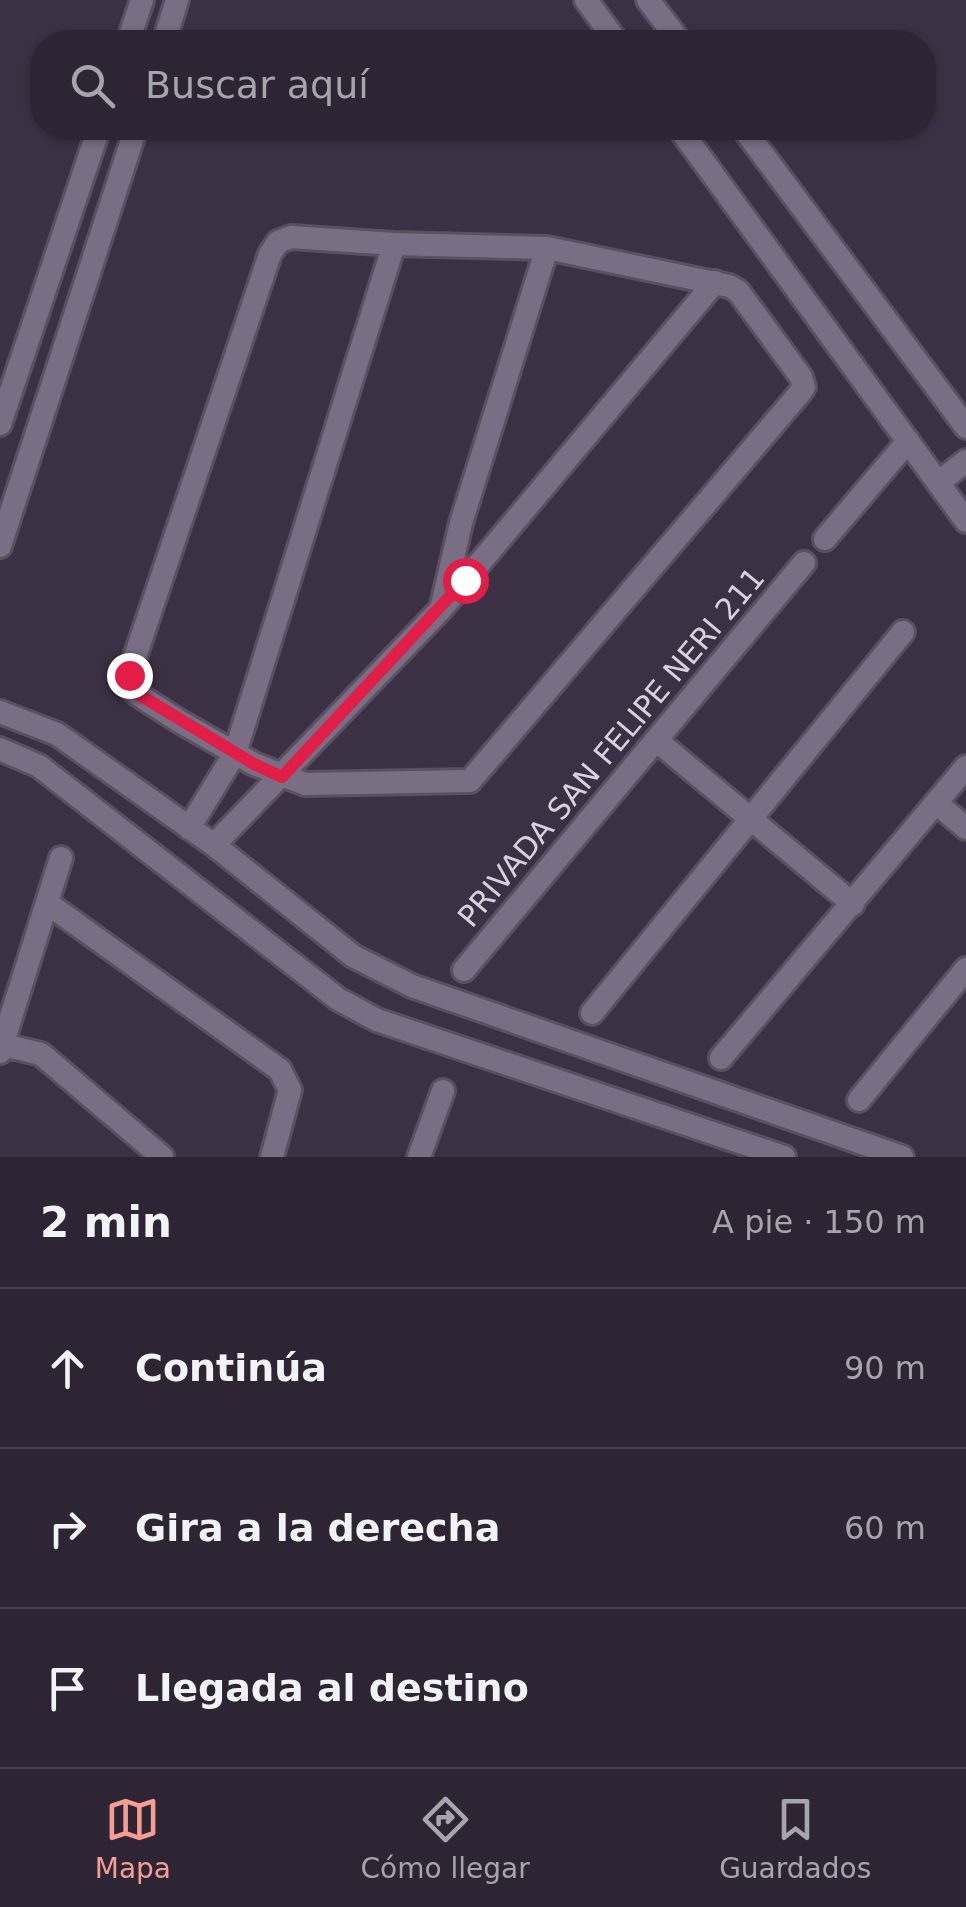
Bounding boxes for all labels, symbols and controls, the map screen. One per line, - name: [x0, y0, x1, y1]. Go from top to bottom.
- search box: [30, 30, 936, 140]
- icon: search: [65, 58, 120, 113]
- text: Buscar aquí: [145, 63, 369, 107]
- route start: [443, 558, 489, 604]
- street label: PRIVADA SAN FELIPE NERI 211: [450, 560, 772, 934]
- route end: [107, 653, 153, 699]
- text: 2 min: [40, 1198, 172, 1247]
- text: A pie · 150 m: [712, 1203, 926, 1241]
- icon: ahead: [40, 1341, 95, 1396]
- text: Continúa: [135, 1346, 327, 1390]
- text: 90 m: [844, 1349, 926, 1387]
- icon: right: [40, 1501, 95, 1556]
- text: Gira a la derecha: [135, 1506, 500, 1550]
- text: 60 m: [844, 1509, 926, 1547]
- icon: arrive: [40, 1661, 95, 1716]
- text: Llegada al destino: [135, 1666, 529, 1710]
- tab: Mapa: [95, 1792, 171, 1885]
- tab: Cómo llegar: [360, 1792, 530, 1885]
- tab: Guardados: [719, 1792, 871, 1885]

